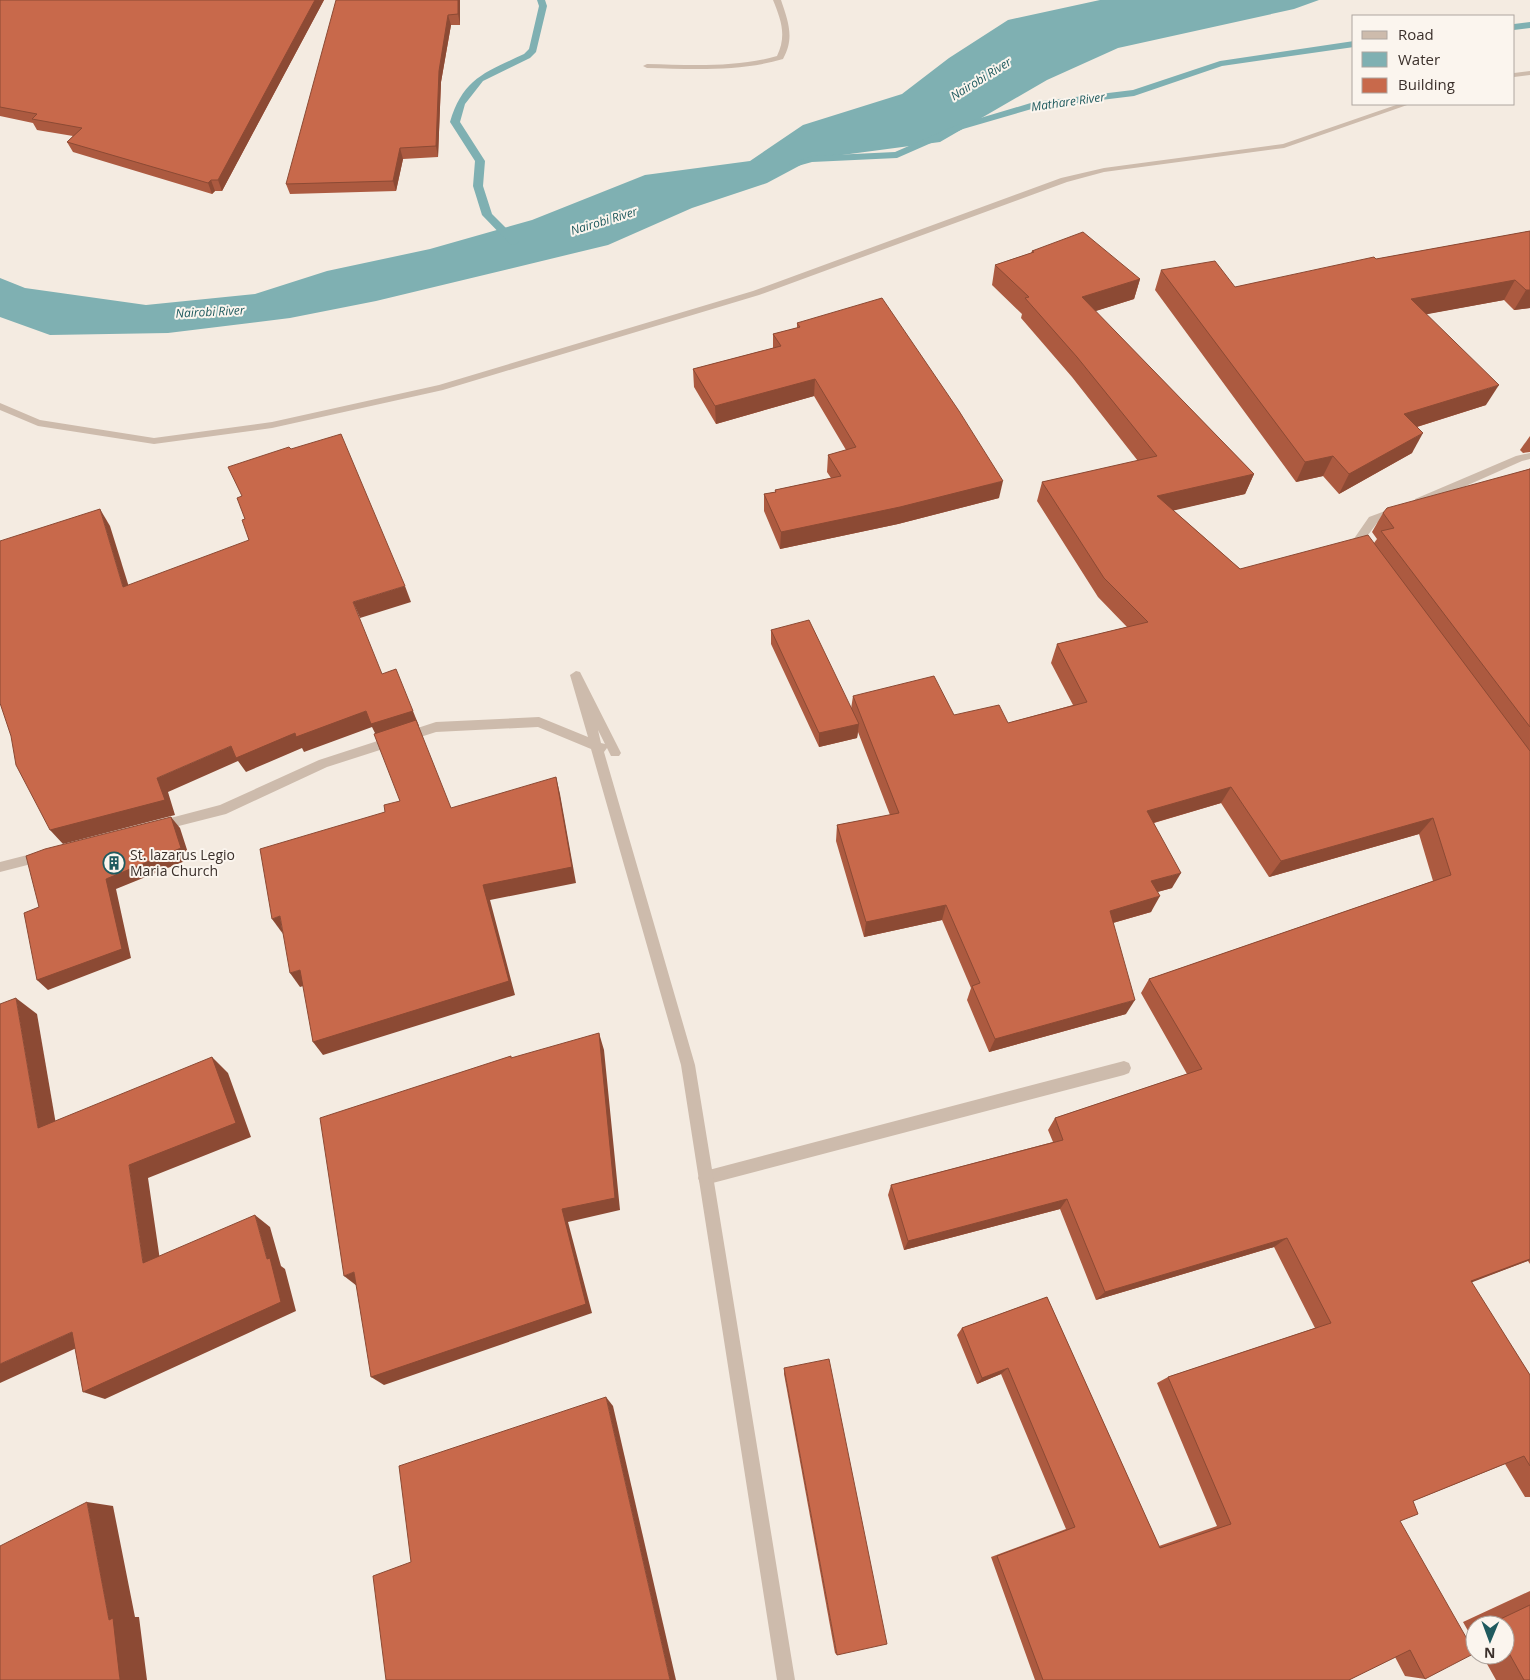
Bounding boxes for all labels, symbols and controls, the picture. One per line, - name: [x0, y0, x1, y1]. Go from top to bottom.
- legend: [1352, 15, 1515, 105]
- text: Road: [1398, 24, 1434, 44]
- text: Water: [1398, 49, 1440, 69]
- water label: Nairobi River: [947, 52, 1016, 104]
- text: Building: [1398, 74, 1455, 94]
- water label: Mathare River: [1030, 88, 1107, 115]
- water label: Nairobi River: [568, 202, 641, 239]
- water label: Nairobi River: [175, 301, 246, 322]
- place label: St. lazarus Legio Maria Church: [130, 845, 235, 880]
- building icon: St. lazarus Legio Maria Church: [102, 851, 126, 875]
- north arrow: [1465, 1615, 1515, 1665]
- text: N: [1484, 1644, 1496, 1663]

